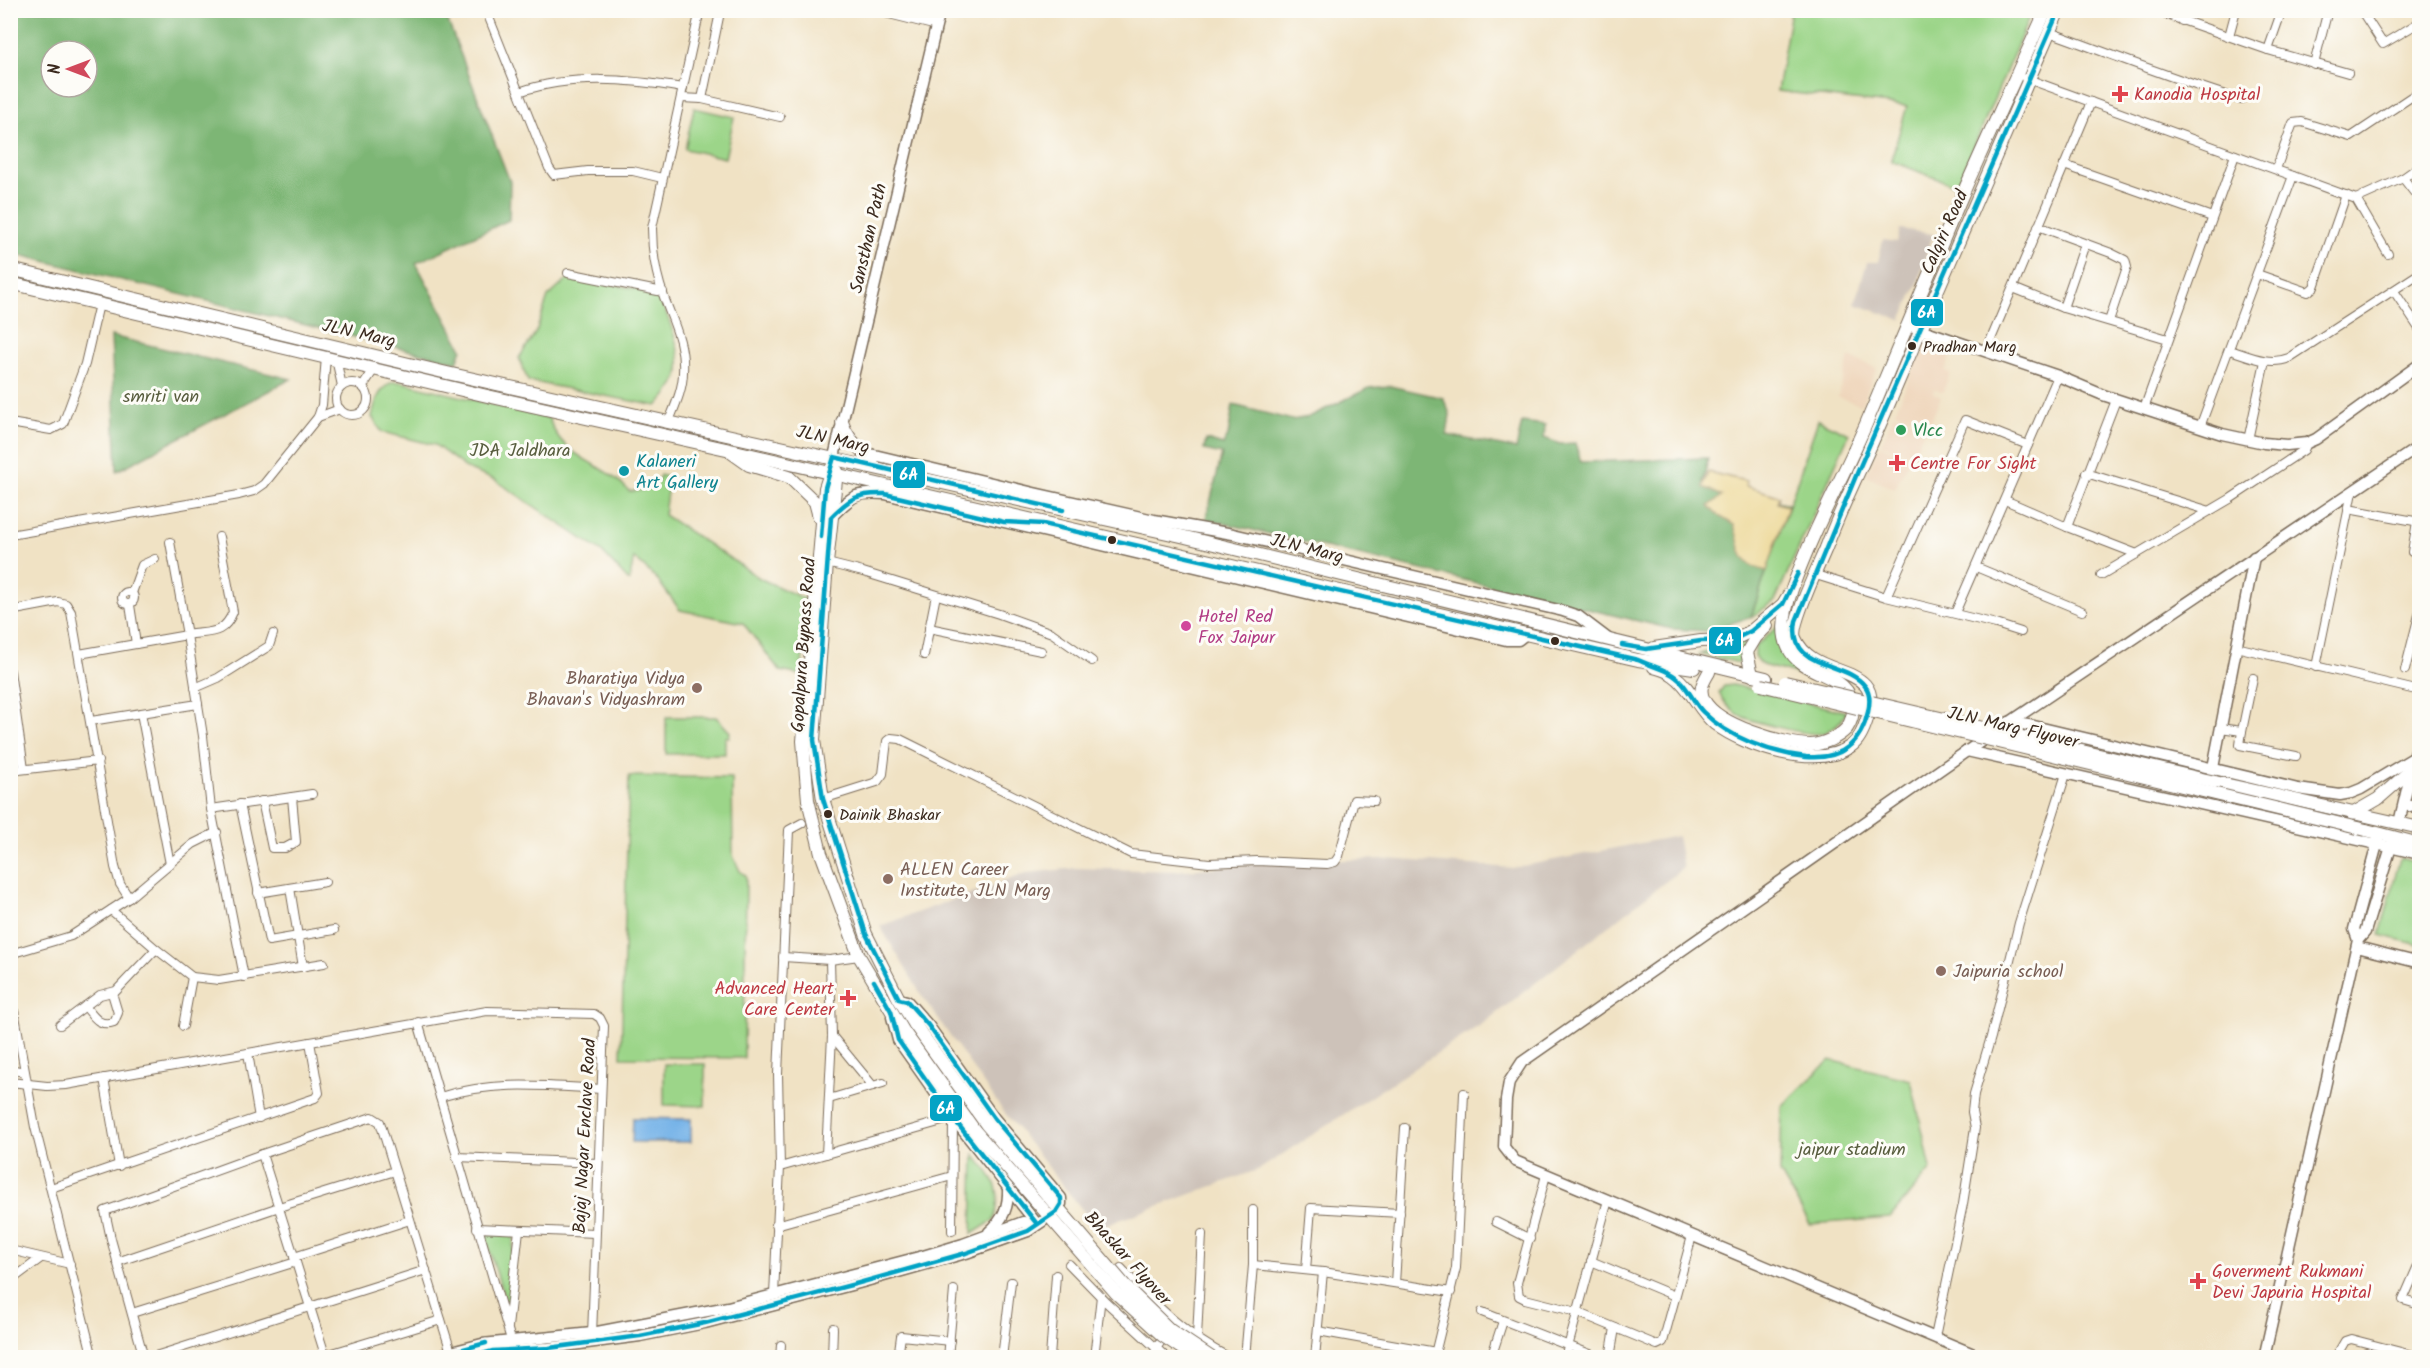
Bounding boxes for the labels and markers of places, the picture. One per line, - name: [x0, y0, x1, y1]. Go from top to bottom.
- place label: Kanodia Hospital: [2134, 81, 2261, 110]
- marker: Kanodia Hospital: [2111, 85, 2129, 103]
- place label: Pradhan Marg: [1923, 335, 2017, 360]
- marker: Pradhan Marg: [1906, 340, 1918, 352]
- place label: Vlcc: [1913, 417, 1943, 446]
- marker: Vlcc: [1894, 423, 1908, 437]
- place label: Kalaneri Art Gallery: [636, 448, 718, 498]
- place label: Centre For Sight: [1910, 450, 2038, 479]
- marker: Centre For Sight: [1888, 454, 1906, 472]
- marker: Kalaneri Art Gallery: [617, 464, 631, 478]
- unlabelled marker: [1106, 534, 1118, 546]
- place label: Hotel Red Fox Jaipur: [1198, 603, 1276, 653]
- marker: Hotel Red Fox Jaipur: [1179, 619, 1193, 633]
- unlabelled marker: [1549, 635, 1561, 647]
- place label: Bharatiya Vidya Bhavan's Vidyashram: [527, 665, 685, 715]
- marker: Bharatiya Vidya Bhavan's Vidyashram: [690, 681, 704, 695]
- place label: Dainik Bhaskar: [839, 803, 942, 828]
- marker: Dainik Bhaskar: [822, 808, 834, 820]
- place label: ALLEN Career Institute, JLN Marg: [900, 856, 1051, 906]
- marker: ALLEN Career Institute, JLN Marg: [881, 872, 895, 886]
- place label: Jaipuria school: [1953, 958, 2064, 987]
- marker: Jaipuria school: [1934, 964, 1948, 978]
- place label: Advanced Heart Care Center: [715, 975, 835, 1025]
- marker: Advanced Heart Care Center: [839, 989, 857, 1007]
- place label: Goverment Rukmani Devi Japuria Hospital: [2212, 1258, 2372, 1308]
- marker: Goverment Rukmani Devi Japuria Hospital: [2189, 1272, 2207, 1290]

